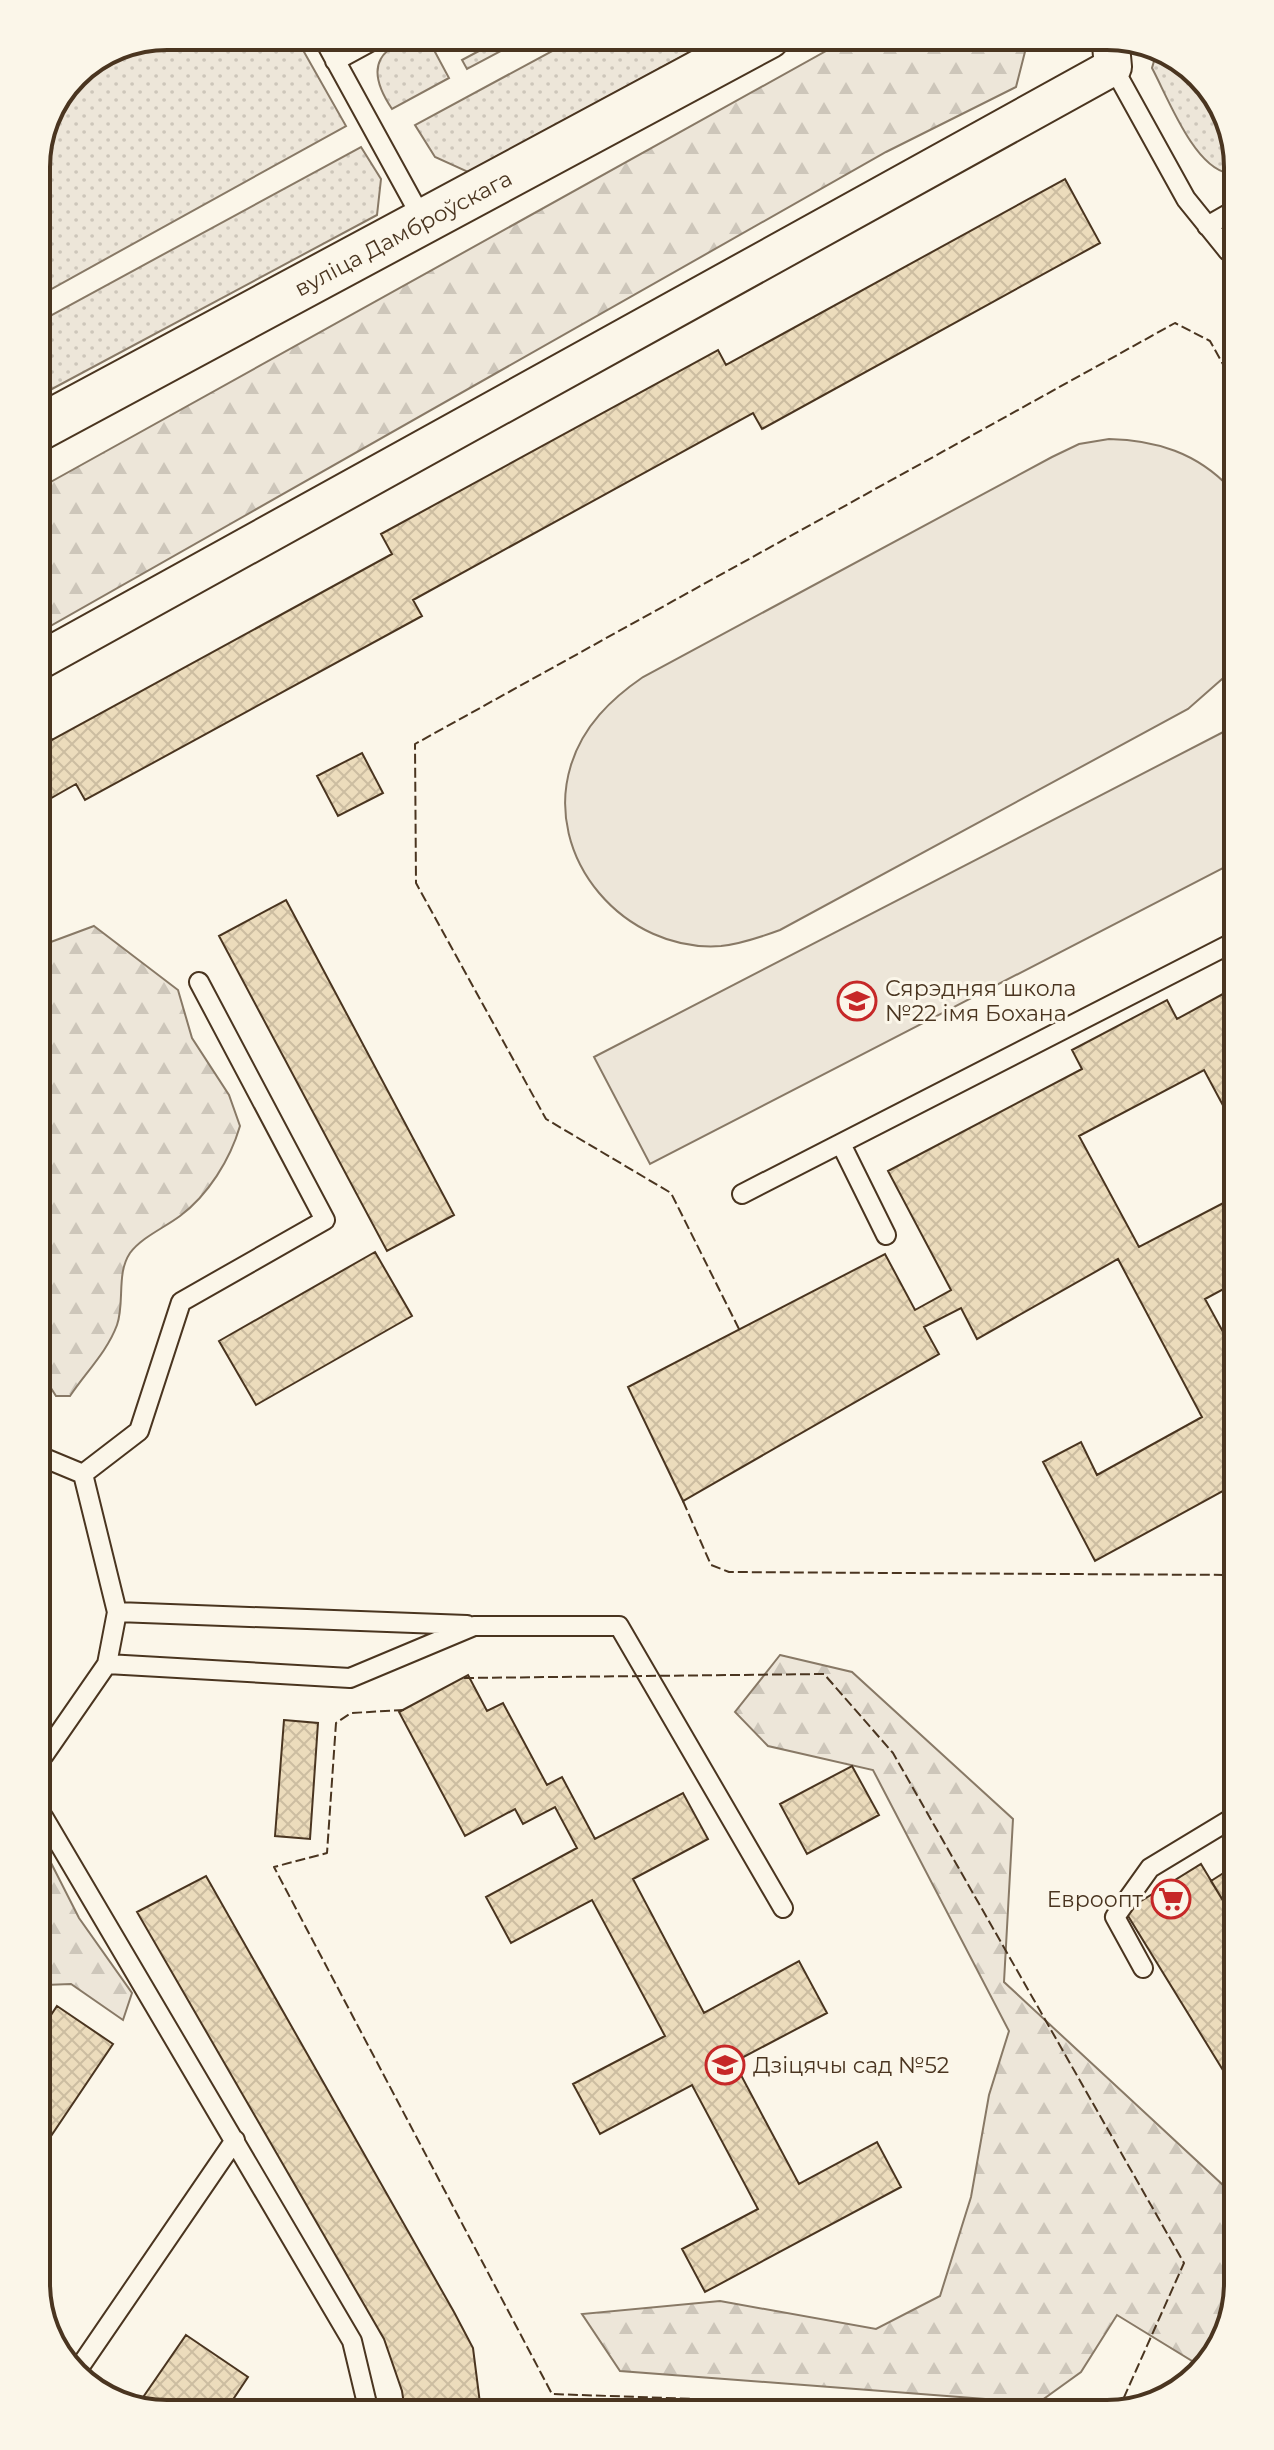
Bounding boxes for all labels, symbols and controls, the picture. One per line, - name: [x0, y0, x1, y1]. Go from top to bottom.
- street label: вуліца Дамброўскага: [290, 165, 517, 302]
- place label: Сярэдняя школа №22 імя Бохана: [885, 975, 1076, 1027]
- school or university icon: Сярэдняя школа №22 імя Бохана: [836, 980, 878, 1022]
- supermarket icon: Евроопт: [1150, 1878, 1192, 1920]
- place label: Евроопт: [1047, 1886, 1144, 1913]
- school or university icon: Дзіцячы сад №52: [704, 2044, 746, 2086]
- place label: Дзіцячы сад №52: [753, 2052, 949, 2079]

